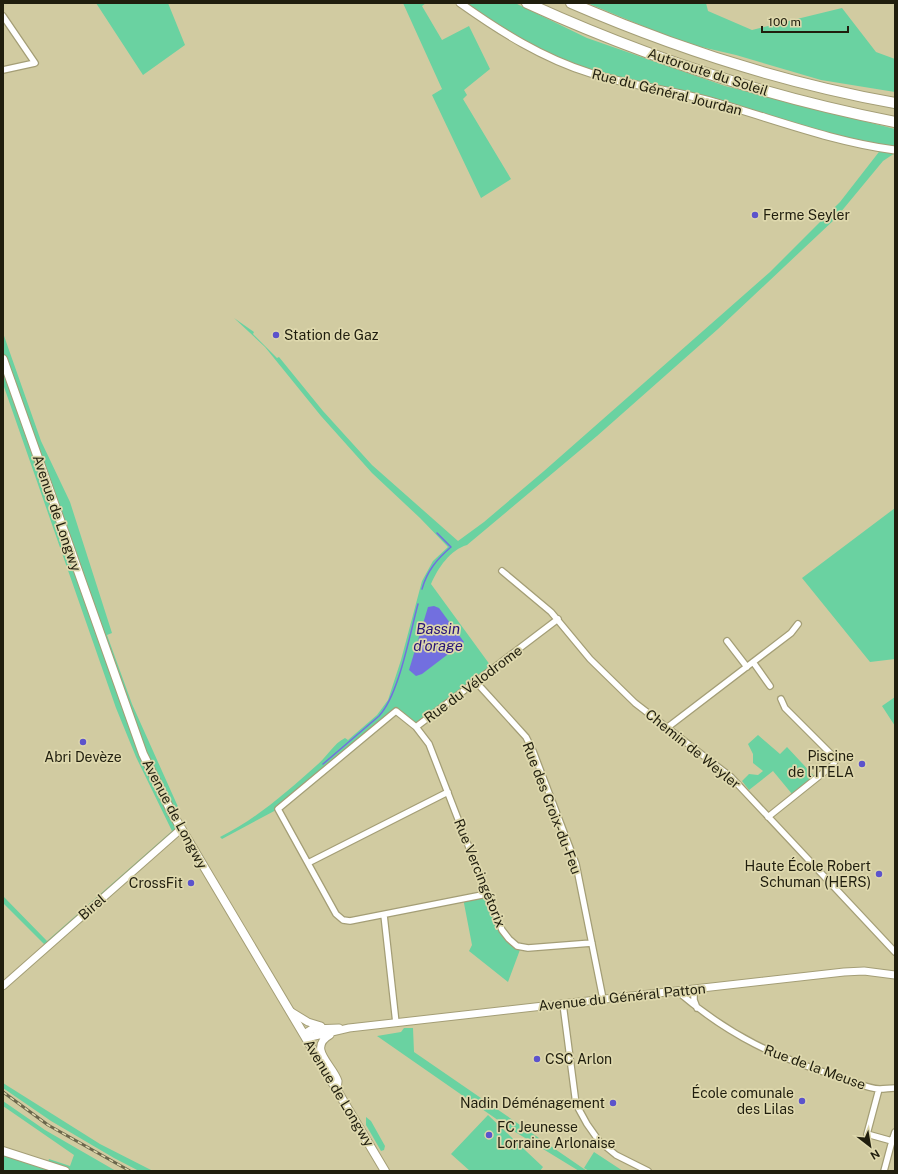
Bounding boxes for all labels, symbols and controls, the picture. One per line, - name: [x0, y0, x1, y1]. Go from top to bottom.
- scale bar: [762, 8, 848, 34]
- text: 100 m: [768, 15, 801, 29]
- street label: Autoroute du Soleil: [646, 45, 770, 99]
- street label: Rue du Général Jourdan: [590, 66, 744, 118]
- place label: Ferme Seyler: [763, 207, 850, 223]
- marker: Ferme Seyler: [750, 210, 760, 220]
- place label: Station de Gaz: [284, 327, 379, 343]
- marker: Station de Gaz: [271, 330, 281, 340]
- street label: Avenue de Longwy: [30, 453, 85, 574]
- water label: Bassin d'orage: [413, 620, 463, 654]
- street label: Rue du Vélodrome: [421, 642, 525, 726]
- street label: Chemin de Weyler: [642, 706, 744, 792]
- marker: Abri Devèze: [78, 737, 88, 747]
- street label: Rue des Croix-du-Feu: [519, 740, 585, 876]
- place label: Piscine de l'ITELA: [788, 748, 854, 780]
- place label: Abri Devèze: [44, 749, 122, 765]
- street label: Avenue de Longwy: [139, 756, 211, 872]
- marker: Piscine de l'ITELA: [857, 759, 867, 769]
- street label: Rue Vercingétorix: [451, 816, 509, 930]
- place label: Haute École Robert Schuman (HERS): [745, 857, 871, 890]
- marker: Haute École Robert Schuman (HERS): [874, 869, 884, 879]
- place label: CrossFit: [129, 875, 183, 891]
- marker: CrossFit: [186, 878, 196, 888]
- street label: Birel: [75, 891, 109, 923]
- street label: Avenue du Général Patton: [538, 980, 706, 1014]
- street label: Avenue de Longwy: [301, 1037, 378, 1150]
- street label: Rue de la Meuse: [762, 1041, 868, 1093]
- place label: CSC Arlon: [545, 1051, 612, 1067]
- marker: CSC Arlon: [532, 1054, 542, 1064]
- place label: École comunale des Lilas: [692, 1084, 794, 1117]
- place label: Nadin Déménagement: [460, 1095, 605, 1111]
- marker: École comunale des Lilas: [797, 1096, 807, 1106]
- marker: Nadin Déménagement: [608, 1098, 618, 1108]
- place label: FC Jeunesse Lorraine Arlonaise: [497, 1119, 616, 1151]
- north arrow: [850, 1126, 890, 1166]
- marker: FC Jeunesse Lorraine Arlonaise: [484, 1130, 494, 1140]
- text: N: [868, 1147, 882, 1162]

